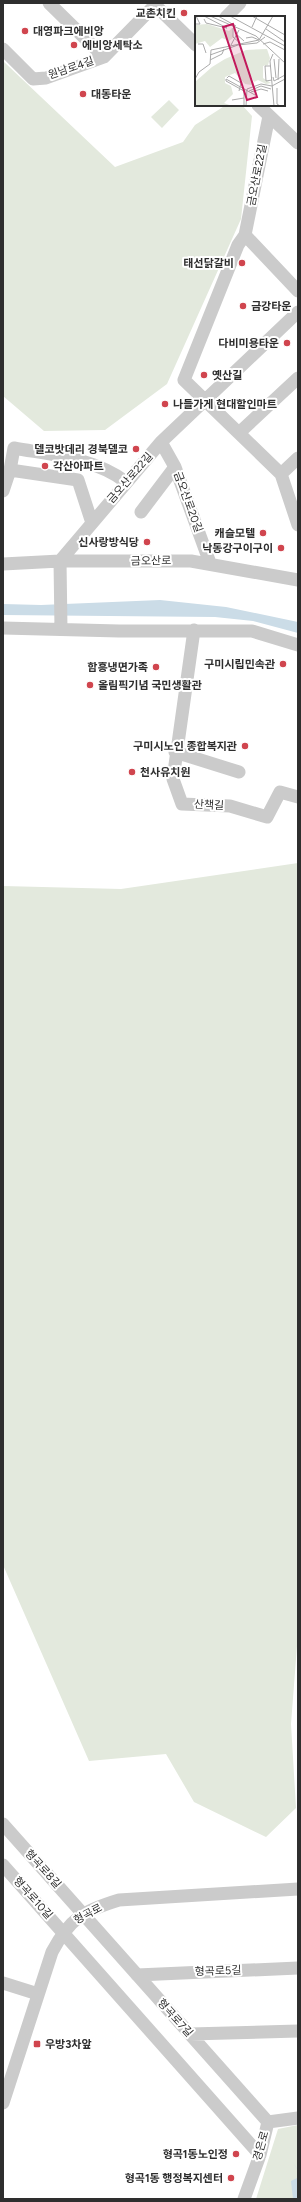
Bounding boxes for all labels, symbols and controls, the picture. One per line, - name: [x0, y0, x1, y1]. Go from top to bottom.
- place label: 교촌치킨: [136, 7, 176, 20]
- marker: 교촌치킨: [179, 8, 189, 18]
- inset map: [195, 16, 285, 106]
- place label: 대영파크에비앙: [33, 25, 104, 38]
- marker: 대영파크에비앙: [20, 26, 30, 36]
- place label: 에비앙세탁소: [82, 39, 143, 52]
- marker: 에비앙세탁소: [69, 40, 79, 50]
- street label: 원남로4길: [47, 54, 95, 82]
- place label: 대동타운: [91, 88, 131, 101]
- marker: 대동타운: [78, 89, 88, 99]
- street label: 금오산로22길: [245, 143, 269, 207]
- place label: 태선닭갈비: [183, 257, 234, 270]
- marker: 태선닭갈비: [237, 258, 247, 268]
- place label: 금강타운: [251, 300, 291, 313]
- marker: 금강타운: [238, 301, 248, 311]
- place label: 다비미용타운: [218, 337, 279, 350]
- marker: 다비미용타운: [282, 338, 292, 348]
- place label: 옛산길: [212, 369, 242, 382]
- marker: 옛산길: [199, 370, 209, 380]
- place label: 나들가게 현대할인마트: [173, 398, 277, 411]
- marker: 나들가게 현대할인마트: [160, 399, 170, 409]
- place label: 델코밧데리 경북델코: [34, 443, 128, 456]
- marker: 델코밧데리 경북델코: [131, 444, 141, 454]
- street label: 금오산로22길: [104, 450, 156, 506]
- place label: 각산아파트: [53, 460, 104, 473]
- marker: 각산아파트: [40, 461, 50, 471]
- street label: 금오산로20길: [171, 470, 205, 534]
- place label: 캐슬모텔: [215, 527, 255, 540]
- marker: 캐슬모텔: [258, 528, 268, 538]
- place label: 신사랑방식당: [78, 536, 139, 549]
- marker: 신사랑방식당: [142, 537, 152, 547]
- place label: 낙동강구이구이: [202, 542, 273, 555]
- marker: 낙동강구이구이: [276, 543, 286, 553]
- street label: 금오산로: [131, 554, 171, 568]
- place label: 구미시립민속관: [204, 658, 275, 671]
- marker: 구미시립민속관: [278, 659, 288, 669]
- place label: 함흥냉면가족: [87, 661, 148, 674]
- marker: 함흥냉면가족: [151, 662, 161, 672]
- place label: 올림픽기념 국민생활관: [98, 679, 202, 692]
- marker: 올림픽기념 국민생활관: [85, 680, 95, 690]
- place label: 구미시노인 종합복지관: [133, 740, 237, 753]
- marker: 구미시노인 종합복지관: [240, 741, 250, 751]
- place label: 천사유치원: [140, 766, 191, 779]
- marker: 천사유치원: [127, 767, 137, 777]
- street label: 산책길: [193, 798, 225, 812]
- street label: 형곡로8길: [22, 1847, 64, 1891]
- street label: 형곡로10길: [11, 1874, 55, 1922]
- street label: 형곡로: [72, 1901, 104, 1927]
- street label: 형곡로5길: [194, 1964, 242, 1978]
- street label: 형곡로7길: [155, 1996, 195, 2040]
- place label: 우방3차앞: [45, 2038, 92, 2051]
- marker: 우방3차앞: [32, 2039, 42, 2049]
- street label: 경은로: [251, 2130, 271, 2162]
- place label: 형곡1동노인정: [163, 2148, 228, 2161]
- marker: 형곡1동노인정: [231, 2149, 241, 2159]
- place label: 형곡1동 행정복지센터: [125, 2172, 223, 2185]
- marker: 형곡1동 행정복지센터: [226, 2173, 236, 2183]

